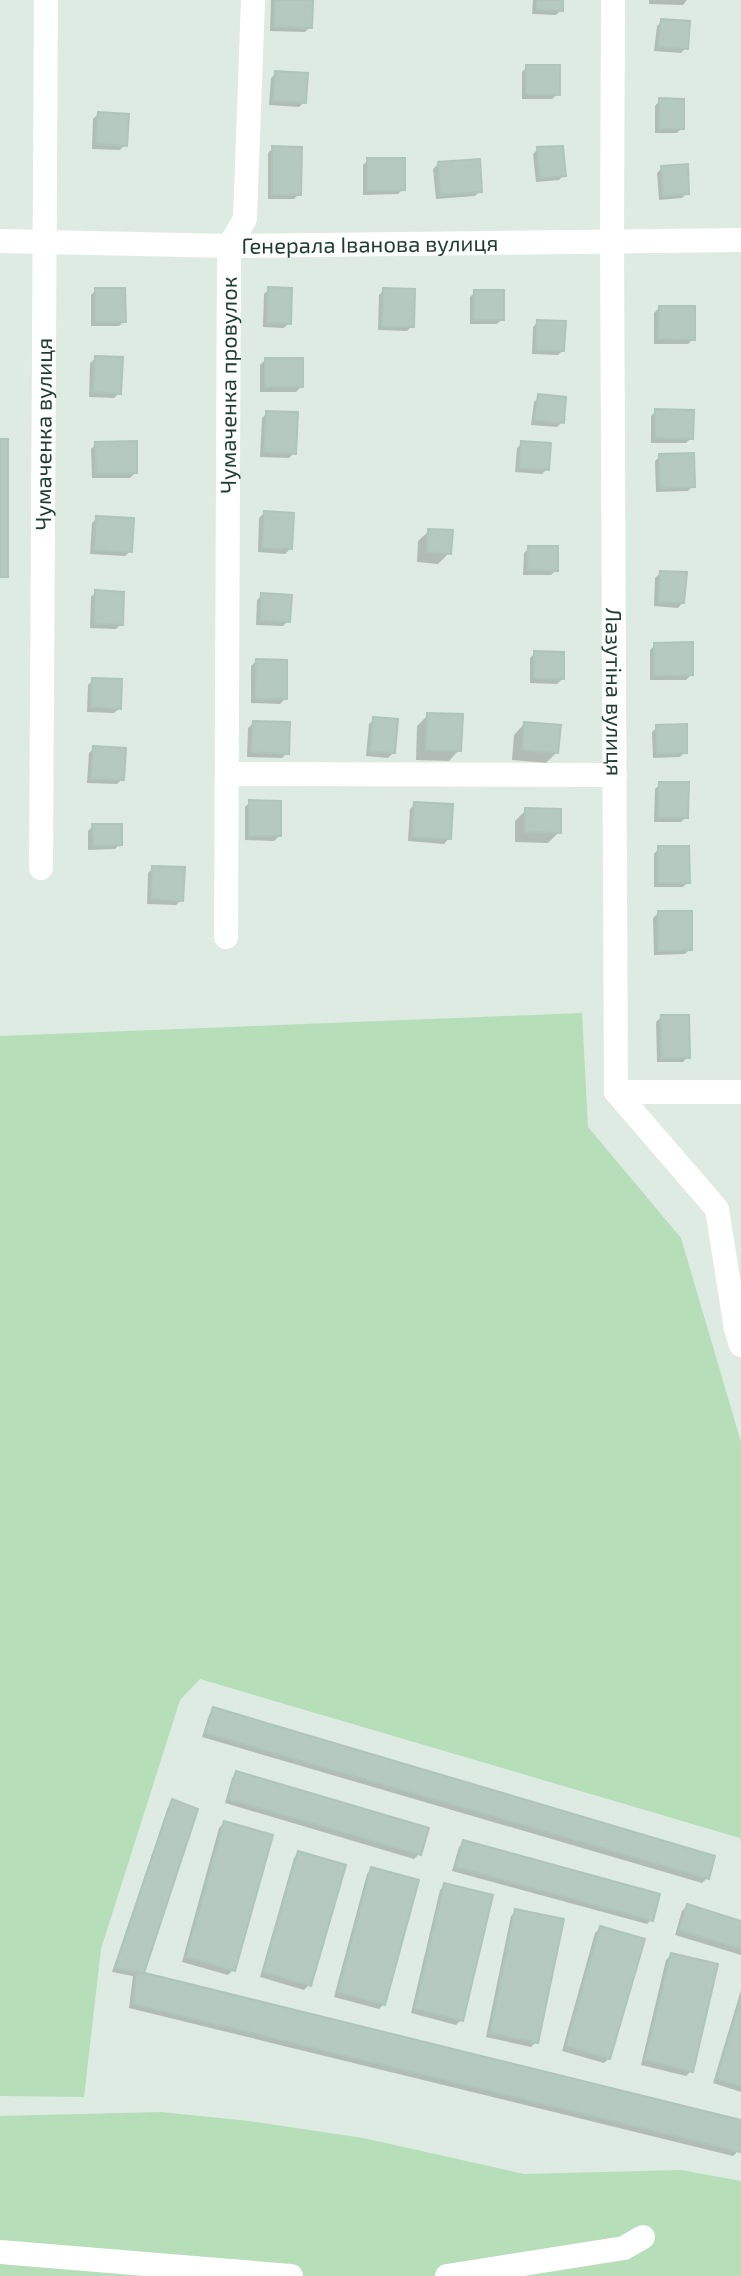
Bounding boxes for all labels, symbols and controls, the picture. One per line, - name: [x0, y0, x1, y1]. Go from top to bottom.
- street label: Генерала Іванова вулиця: [241, 229, 499, 258]
- street label: Чумаченка провулок: [214, 276, 242, 494]
- street label: Чумаченка вулиця: [29, 338, 57, 530]
- street label: Лазутіна вулиця: [601, 608, 629, 776]

